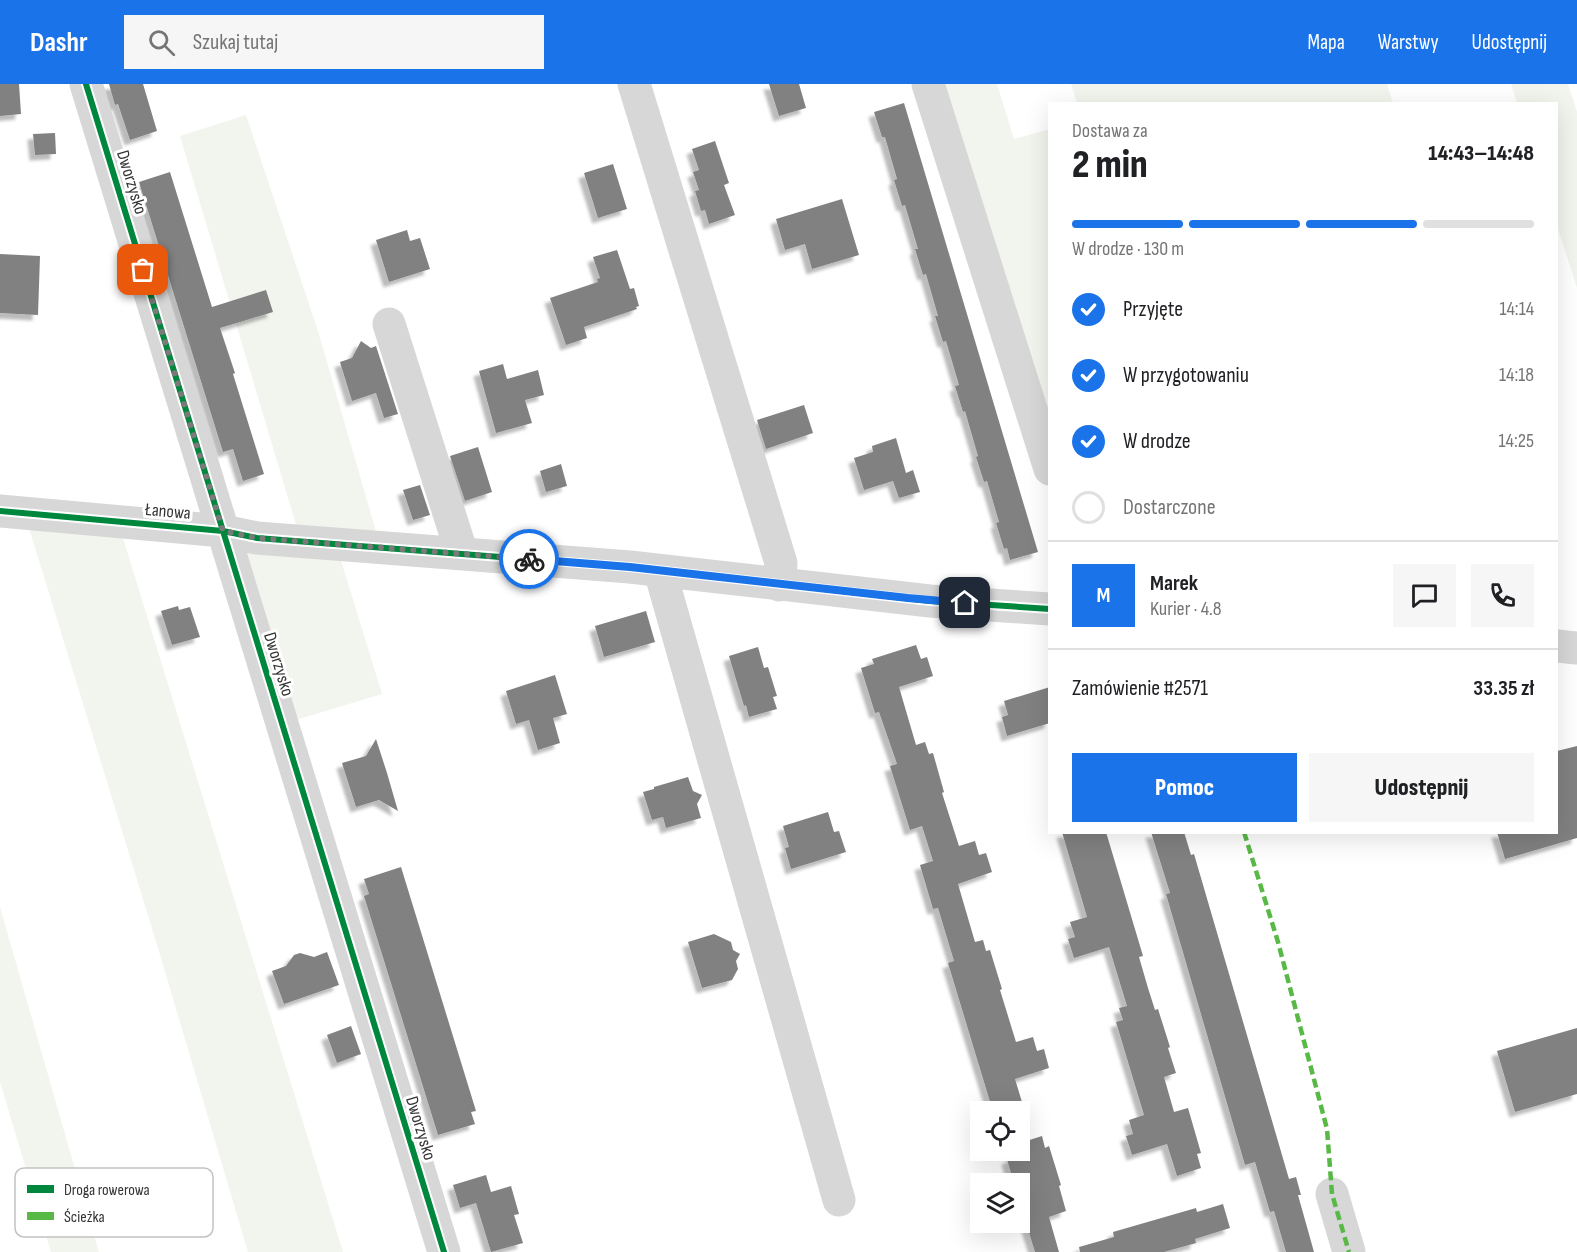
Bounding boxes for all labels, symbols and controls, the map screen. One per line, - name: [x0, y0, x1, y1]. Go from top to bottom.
- search box: [124, 15, 544, 69]
- text: Dashr: [30, 26, 88, 59]
- icon: search: [145, 26, 178, 59]
- text: Szukaj tutaj: [193, 29, 278, 56]
- text: Mapa: [1307, 30, 1345, 55]
- text: Warstwy: [1378, 30, 1439, 55]
- text: Udostępnij: [1472, 30, 1547, 55]
- text: Dostawa za: [1072, 119, 1148, 143]
- text: 14:43–14:48: [1428, 140, 1534, 167]
- text: 2 min: [1072, 142, 1148, 189]
- street label: Dworzysko: [112, 148, 151, 217]
- text: W drodze · 130 m: [1072, 237, 1184, 261]
- pin: [117, 244, 168, 295]
- icon: bag: [126, 253, 159, 286]
- icon: check: [1072, 293, 1105, 326]
- text: Przyjęte: [1123, 296, 1183, 323]
- text: 14:14: [1500, 297, 1534, 321]
- icon: check: [1072, 359, 1105, 392]
- text: W przygotowaniu: [1123, 362, 1249, 389]
- text: 14:18: [1499, 363, 1534, 387]
- icon: check: [1072, 425, 1105, 458]
- text: W drodze: [1123, 428, 1191, 455]
- text: 14:25: [1499, 429, 1534, 453]
- text: Dostarczone: [1123, 494, 1216, 521]
- street label: Łanowa: [143, 499, 192, 524]
- courier: [499, 529, 559, 589]
- icon: bike: [513, 543, 546, 576]
- button: chat: [1393, 564, 1456, 627]
- button: phone: [1471, 564, 1534, 627]
- text: Marek: [1150, 570, 1198, 597]
- pin: [939, 577, 990, 628]
- text: M: [1097, 582, 1110, 609]
- icon: home: [948, 586, 981, 619]
- text: Kurier · 4.8: [1150, 597, 1222, 621]
- street label: Dworzysko: [259, 630, 298, 699]
- text: Zamówienie #2571: [1072, 675, 1208, 702]
- text: 33.35 zł: [1473, 675, 1534, 702]
- button: Pomoc: [1072, 753, 1297, 822]
- button: Udostępnij: [1309, 753, 1534, 822]
- street label: Dworzysko: [401, 1094, 440, 1163]
- map controls: [970, 1101, 1030, 1233]
- button: locate: [970, 1101, 1030, 1161]
- legend: [15, 1168, 213, 1237]
- button: layers: [970, 1173, 1030, 1233]
- text: Droga rowerowa: [64, 1181, 150, 1200]
- text: Ścieżka: [64, 1208, 105, 1227]

